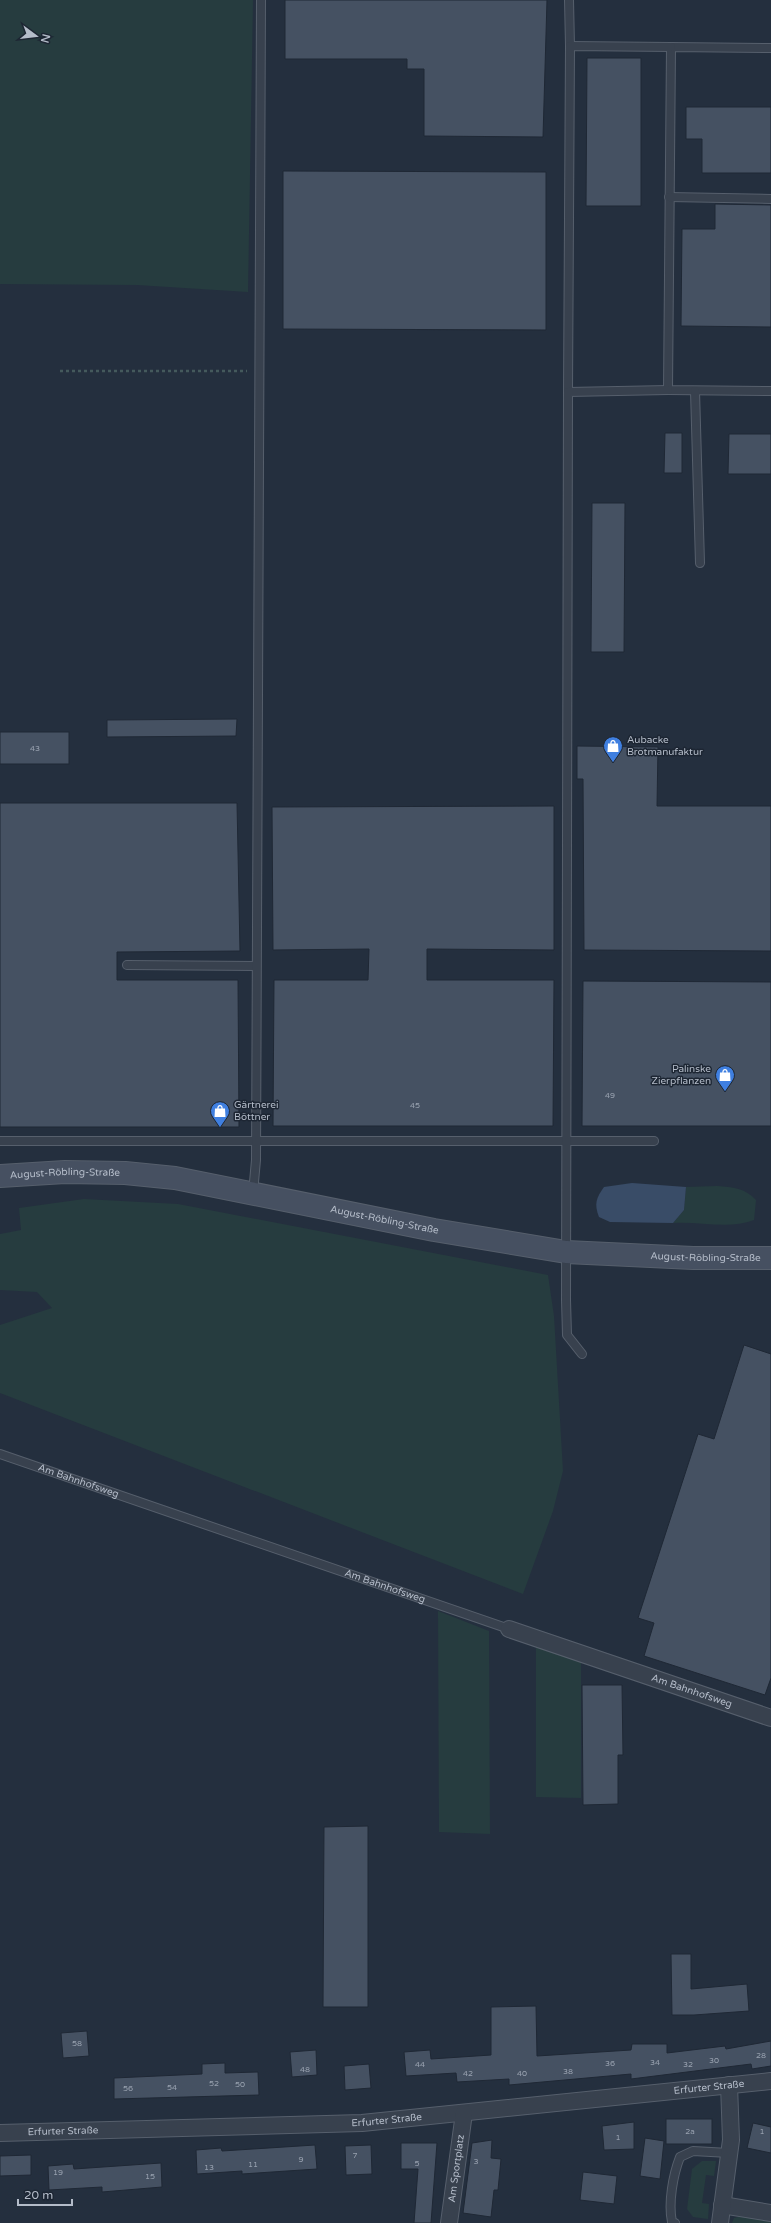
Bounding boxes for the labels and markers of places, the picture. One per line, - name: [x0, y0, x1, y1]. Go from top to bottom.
- place label: Aubacke Brotmanufaktur: [627, 734, 703, 758]
- shop icon: Aubacke Brotmanufaktur: [602, 735, 624, 763]
- place label: Palinske Zierpflanzen: [652, 1063, 711, 1087]
- shop icon: Palinske Zierpflanzen: [714, 1064, 736, 1092]
- place label: Gärtnerei Böttner: [234, 1099, 278, 1123]
- shop icon: Gärtnerei Böttner: [209, 1100, 231, 1128]

